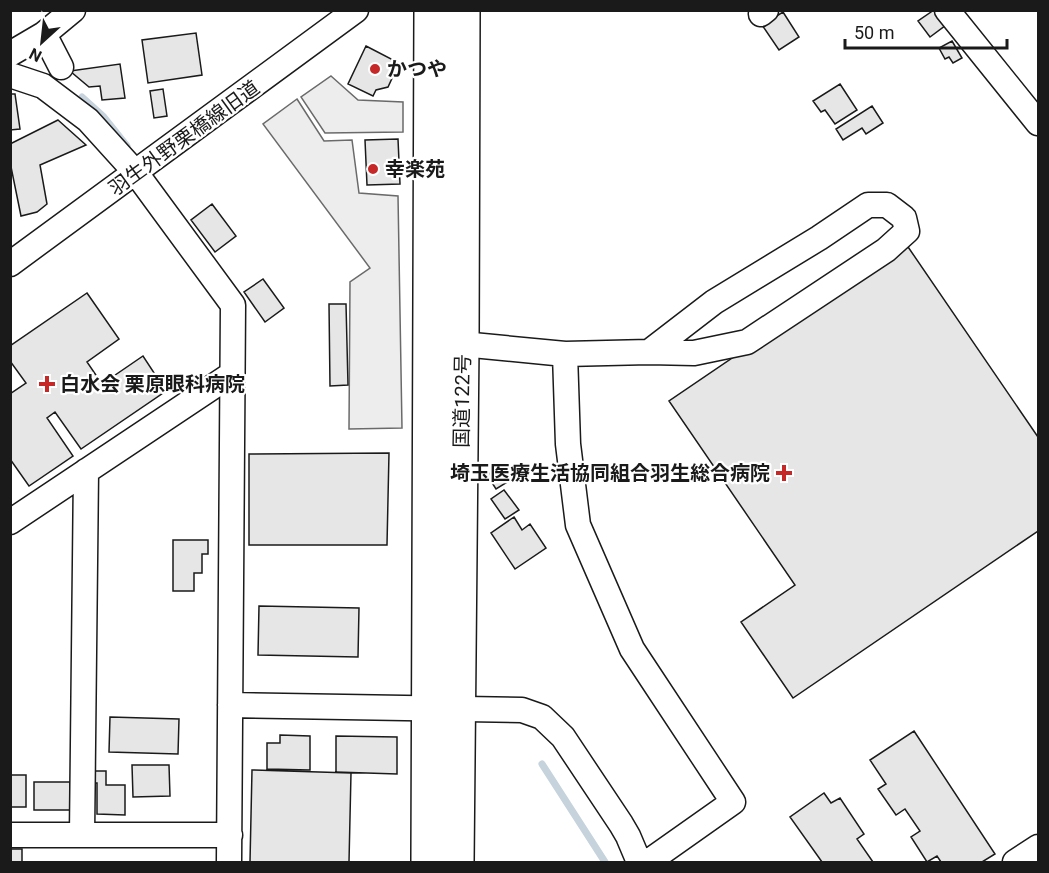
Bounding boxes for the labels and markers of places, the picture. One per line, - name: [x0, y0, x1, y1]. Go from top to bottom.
- place label: かつや: [387, 57, 447, 81]
- marker: かつや: [368, 62, 382, 76]
- place label: 幸楽苑: [385, 157, 445, 181]
- marker: 幸楽苑: [366, 162, 380, 176]
- place label: 白水会 栗原眼科病院: [60, 372, 245, 396]
- marker: 白水会 栗原眼科病院: [38, 375, 56, 393]
- place label: 埼玉医療生活協同組合羽生総合病院: [450, 461, 770, 485]
- marker: 埼玉医療生活協同組合羽生総合病院: [775, 464, 793, 482]

